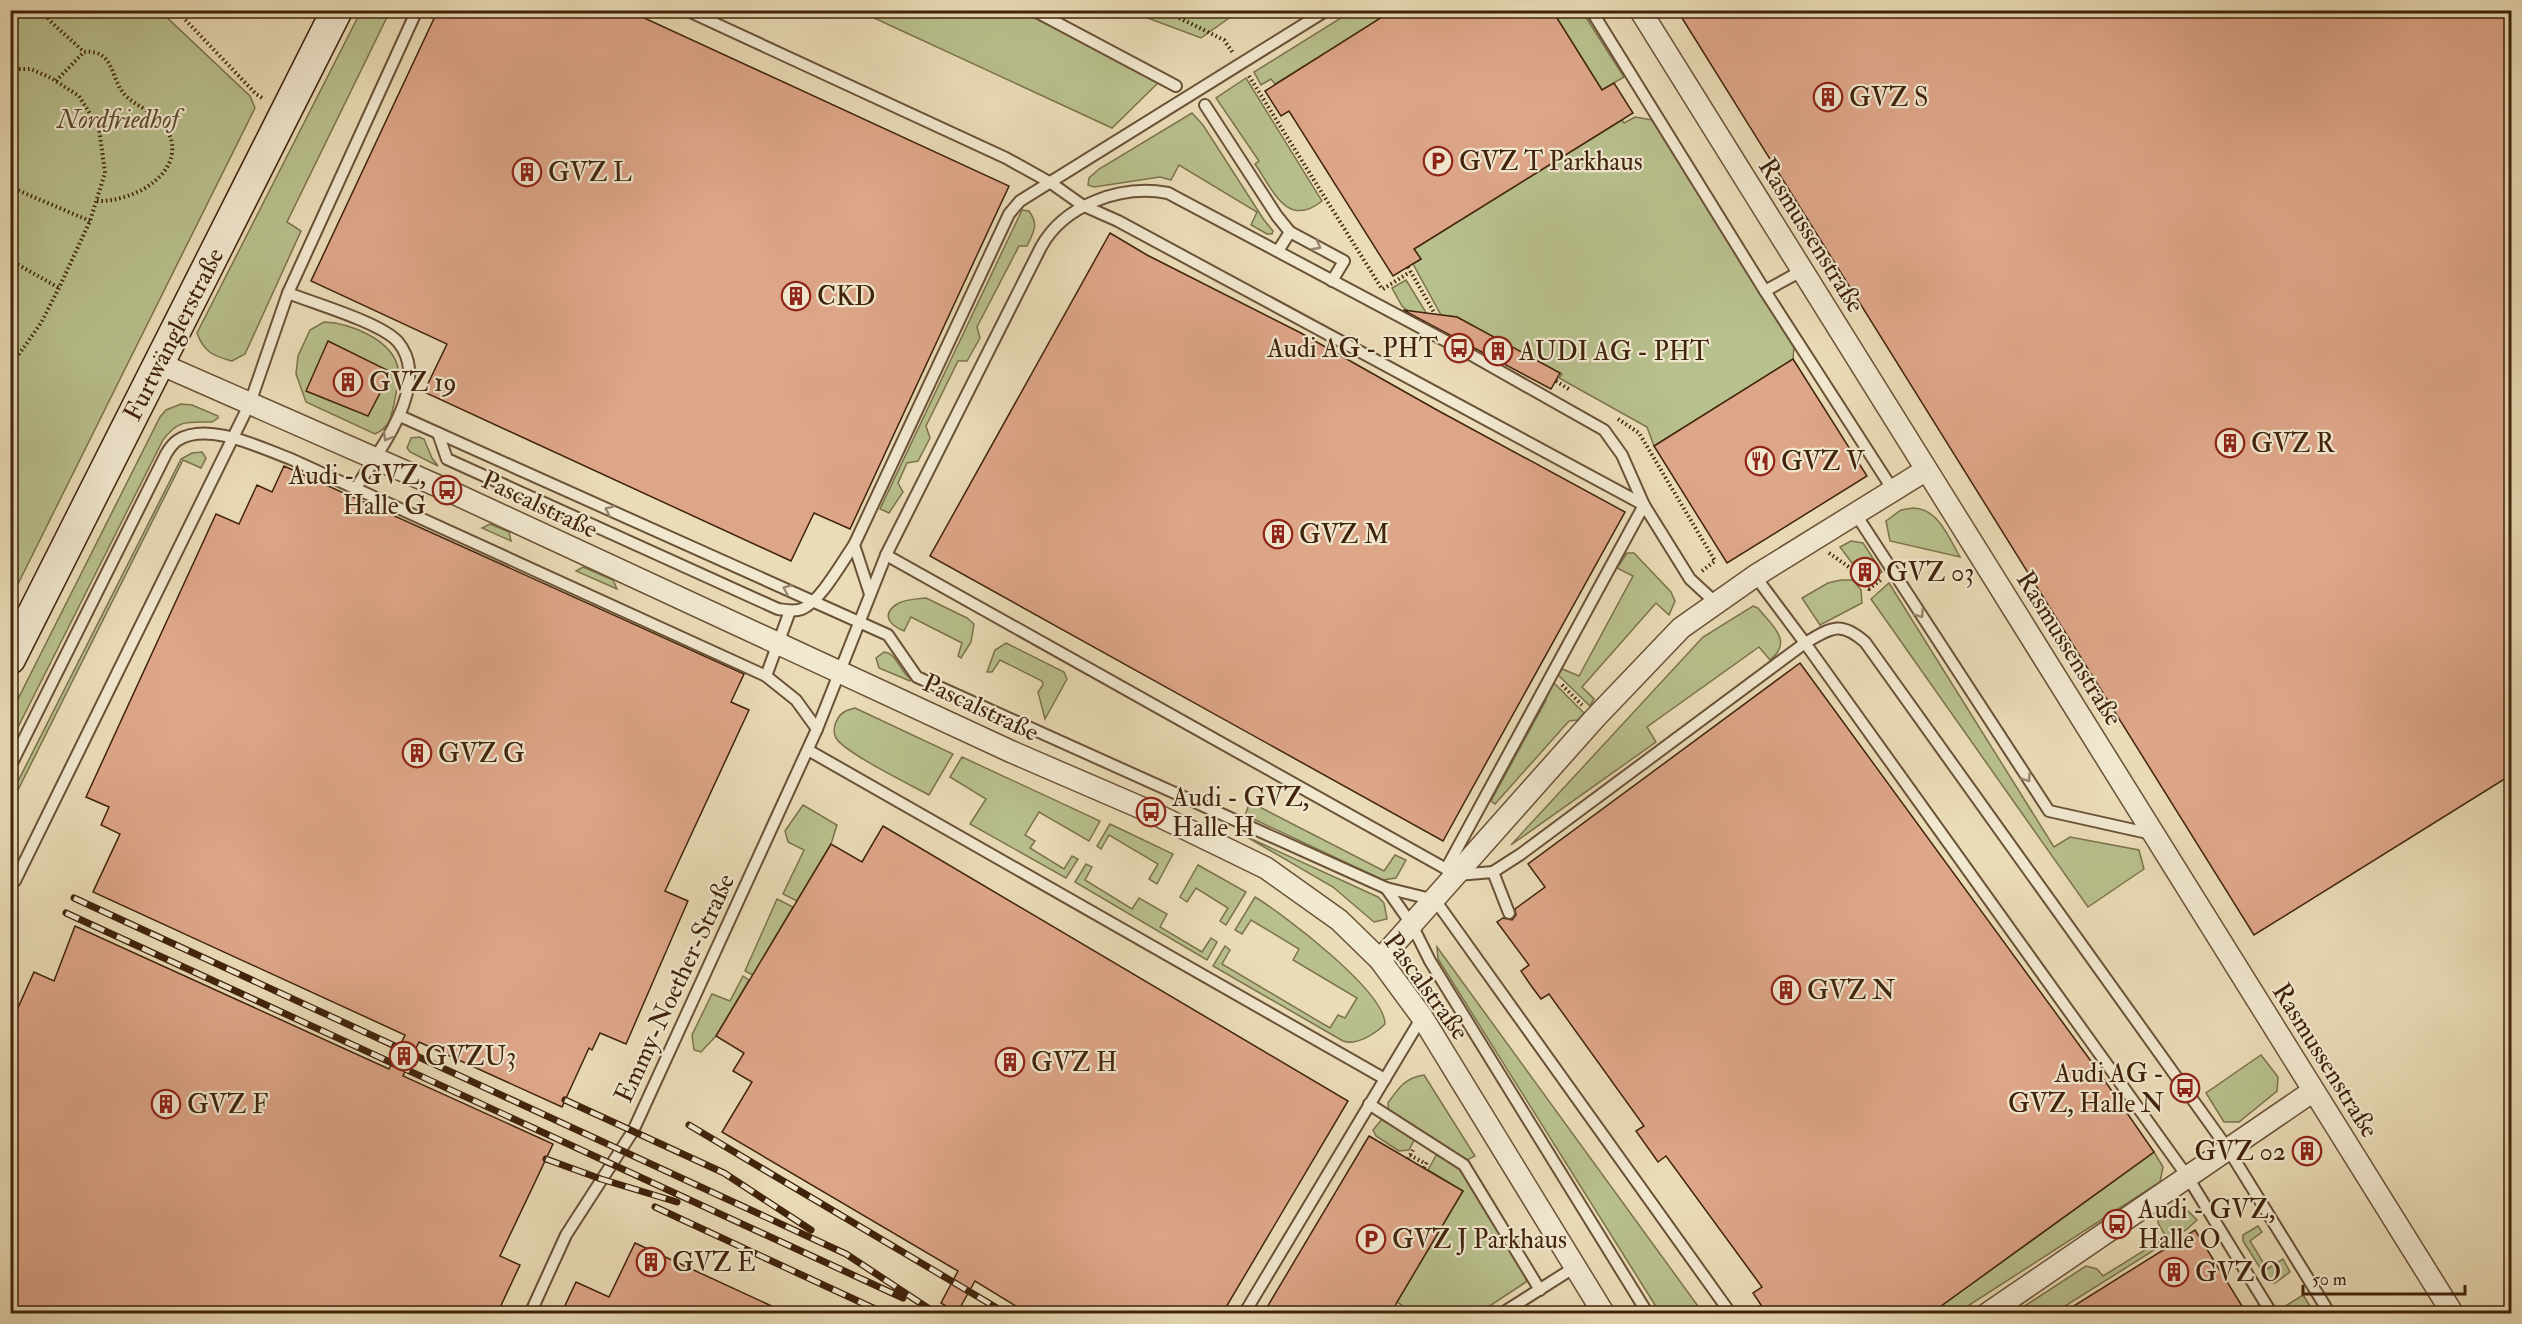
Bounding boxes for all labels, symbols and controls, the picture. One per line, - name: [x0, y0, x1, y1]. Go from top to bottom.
- building icon: GVZ S: [1812, 81, 1844, 113]
- place label: GVZ S: [1849, 82, 1928, 114]
- park label: Nordfriedhof: [55, 104, 185, 136]
- parking icon: GVZ T Parkhaus: [1422, 145, 1454, 177]
- place label: GVZ T Parkhaus: [1459, 146, 1643, 178]
- street label: Rasmussenstraße: [1751, 152, 1872, 319]
- building icon: GVZ L: [511, 156, 543, 188]
- place label: GVZ L: [548, 157, 632, 189]
- one-way arrow: [1310, 239, 1321, 250]
- street label: Furtwänglerstraße: [117, 243, 231, 426]
- building icon: CKD: [780, 280, 812, 312]
- place label: CKD: [817, 281, 875, 313]
- bus stop icon: Audi AG - PHT: [1443, 332, 1475, 364]
- place label: Audi AG - PHT: [1266, 333, 1438, 365]
- building icon: AUDI AG - PHT: [1482, 335, 1514, 367]
- place label: AUDI AG - PHT: [1518, 336, 1709, 368]
- building icon: GVZ 19: [332, 366, 364, 398]
- place label: GVZ 19: [369, 367, 456, 399]
- building icon: GVZ R: [2214, 427, 2246, 459]
- place label: GVZ R: [2251, 428, 2336, 460]
- one-way arrow: [383, 431, 395, 441]
- restaurant icon: GVZ V: [1744, 445, 1776, 477]
- place label: GVZ V: [1781, 446, 1866, 478]
- place label: Audi - GVZ, Halle G: [288, 460, 426, 522]
- street label: Pascalstraße: [476, 464, 603, 546]
- bus stop icon: Audi - GVZ, Halle G: [431, 474, 463, 506]
- one-way arrow: [604, 505, 615, 517]
- building icon: GVZ M: [1262, 518, 1294, 550]
- place label: GVZ M: [1299, 519, 1389, 551]
- building icon: GVZ 03: [1849, 556, 1881, 588]
- place label: GVZ 03: [1886, 557, 1974, 589]
- street label: Rasmussenstraße: [2009, 565, 2130, 732]
- one-way arrow: [782, 585, 793, 597]
- one-way arrow: [1913, 608, 1924, 619]
- street label: Pascalstraße: [917, 667, 1044, 749]
- building icon: GVZ G: [401, 737, 433, 769]
- place label: GVZ G: [438, 738, 525, 770]
- one-way arrow: [2020, 771, 2031, 782]
- place label: Audi - GVZ, Halle H: [1171, 782, 1309, 844]
- bus stop icon: Audi - GVZ, Halle H: [1135, 796, 1167, 828]
- street label: Emmy-Noether-Straße: [608, 869, 742, 1108]
- street label: Pascalstraße: [1377, 927, 1476, 1047]
- building icon: GVZ N: [1770, 974, 1802, 1006]
- place label: GVZ N: [1807, 975, 1896, 1007]
- street label: Rasmussenstraße: [2265, 977, 2386, 1144]
- building icon: GVZU3: [388, 1040, 420, 1072]
- place label: GVZU3: [425, 1041, 516, 1073]
- building icon: GVZ H: [994, 1046, 1026, 1078]
- place label: GVZ H: [1031, 1047, 1117, 1079]
- place label: Audi AG - GVZ, Halle N: [2008, 1058, 2165, 1120]
- bus stop icon: Audi AG - GVZ, Halle N: [2169, 1072, 2201, 1104]
- building icon: GVZ F: [150, 1088, 182, 1120]
- place label: GVZ F: [187, 1089, 268, 1121]
- building icon: GVZ 02: [2291, 1135, 2323, 1167]
- place label: GVZ 02: [2195, 1136, 2286, 1168]
- place label: Audi - GVZ, Halle O: [2137, 1194, 2275, 1256]
- bus stop icon: Audi - GVZ, Halle O: [2101, 1208, 2133, 1240]
- parking icon: GVZ J Parkhaus: [1355, 1223, 1387, 1255]
- place label: GVZ J Parkhaus: [1392, 1224, 1567, 1256]
- building icon: GVZ E: [635, 1246, 667, 1278]
- place label: GVZ E: [672, 1247, 756, 1279]
- building icon: GVZ O: [2158, 1256, 2190, 1288]
- place label: GVZ O: [2195, 1257, 2281, 1289]
- scale bar: [2303, 1258, 2465, 1296]
- text: 50 m: [2312, 1268, 2347, 1291]

